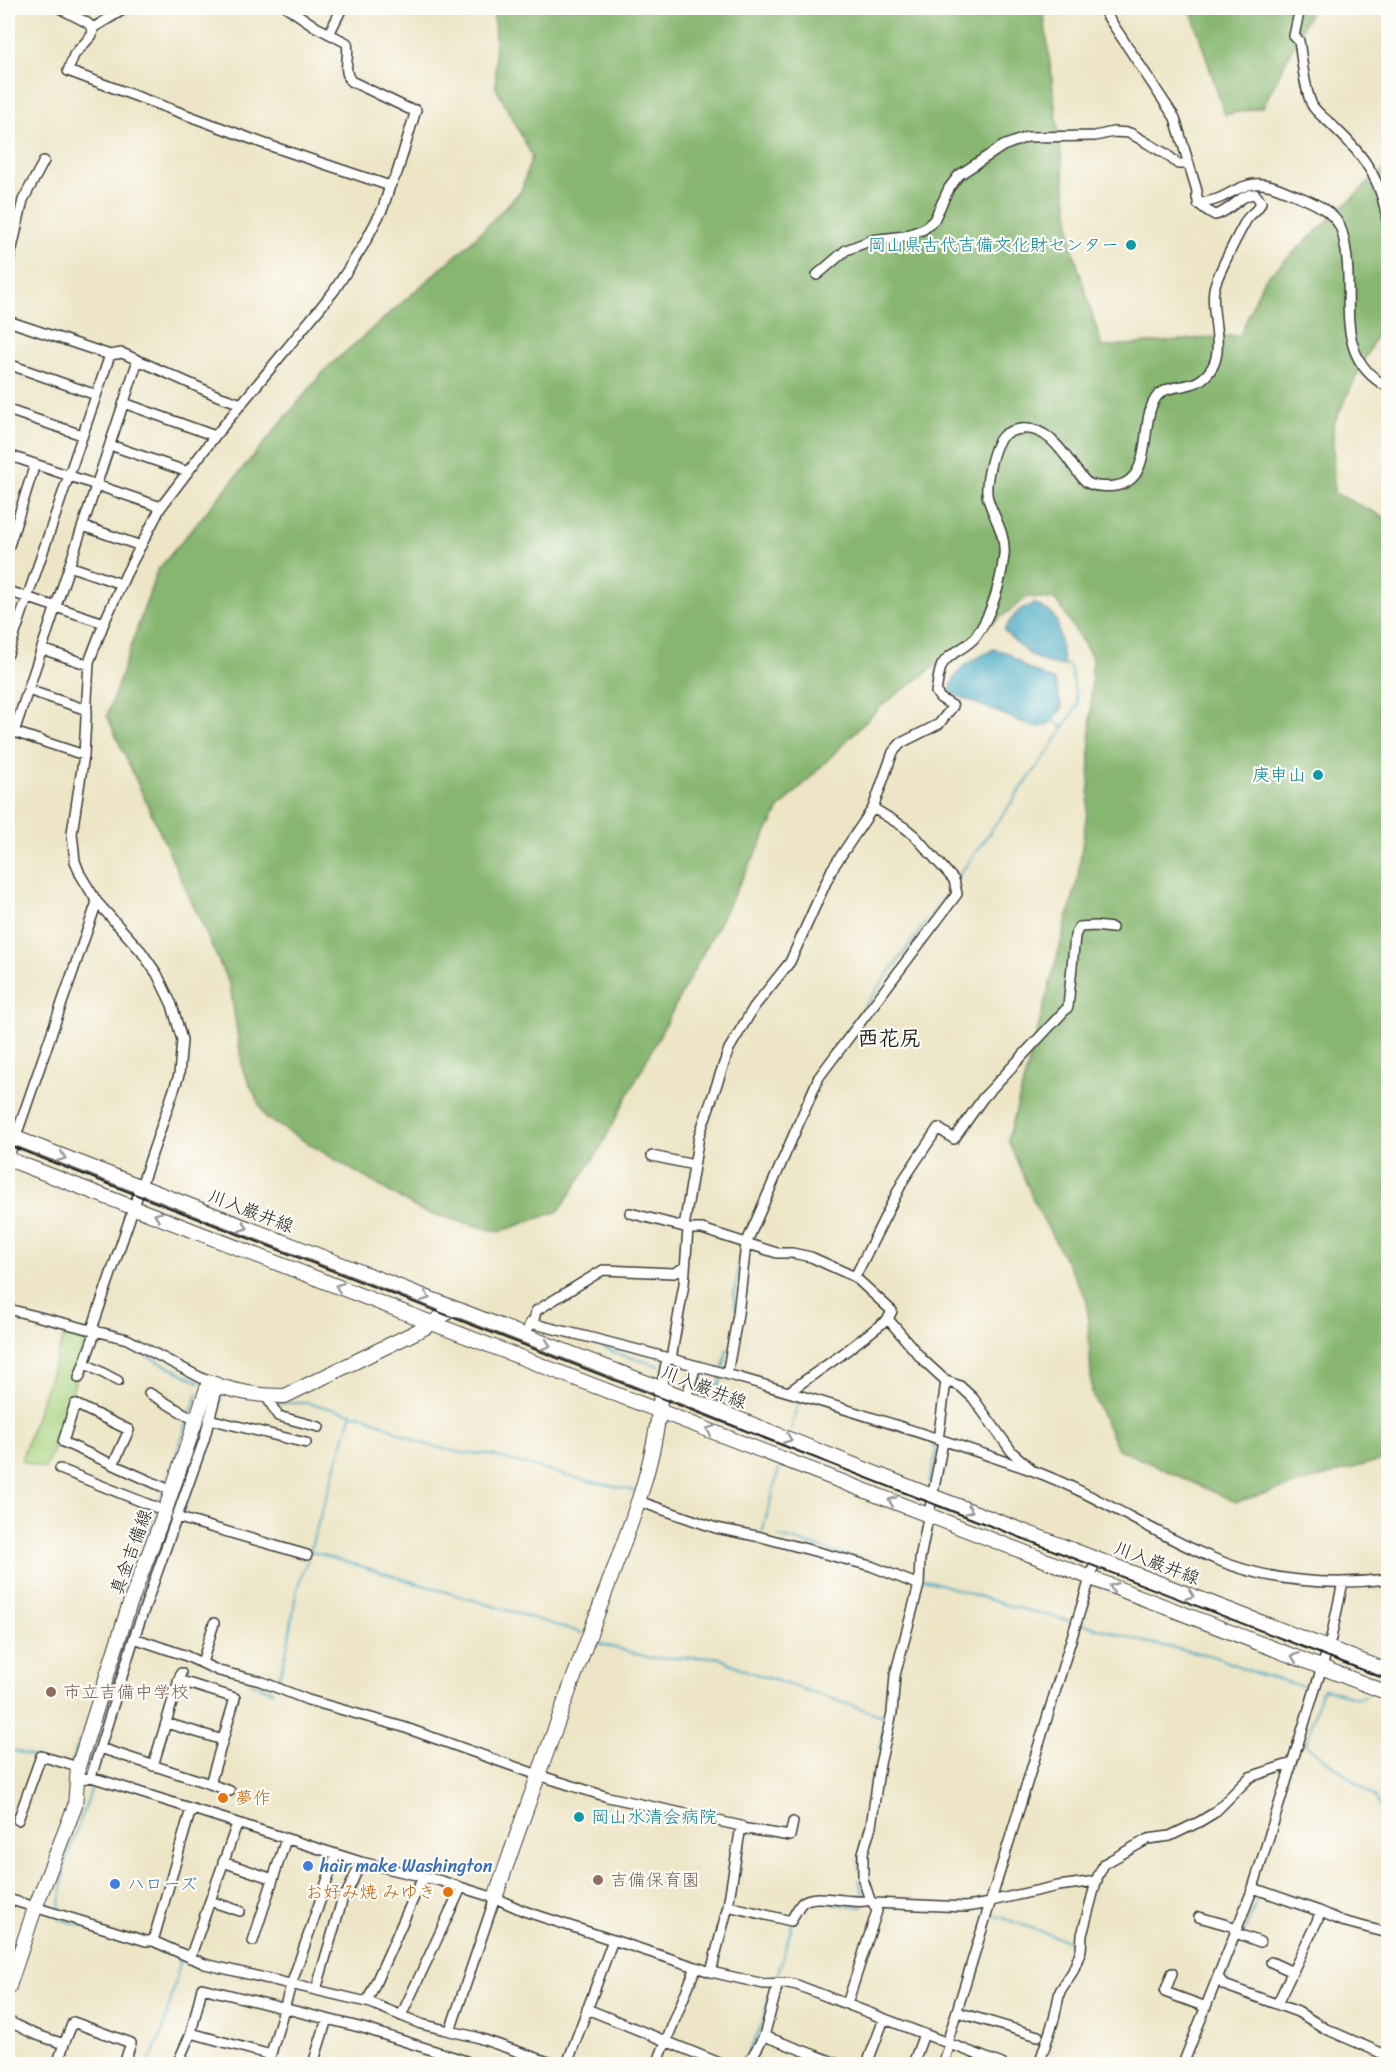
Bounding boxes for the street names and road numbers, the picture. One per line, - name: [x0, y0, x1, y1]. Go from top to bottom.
- street label: 川入巌井線: [203, 1180, 299, 1242]
- street label: 川入巌井線: [656, 1356, 752, 1418]
- street label: 真金吉備線: [101, 1504, 161, 1600]
- street label: 川入巌井線: [1109, 1532, 1205, 1594]

